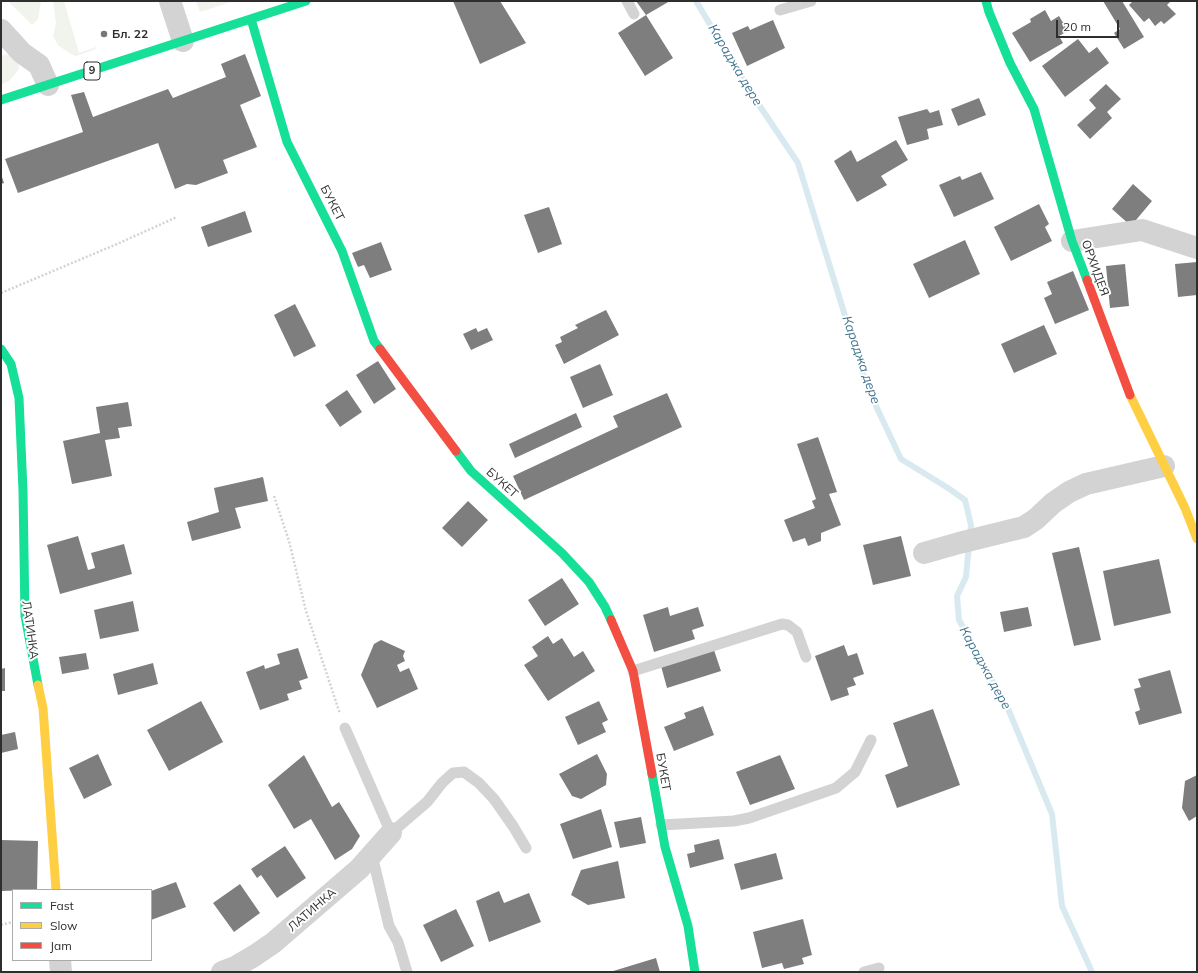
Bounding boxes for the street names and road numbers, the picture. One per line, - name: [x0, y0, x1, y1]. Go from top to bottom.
- road number: 9: [84, 62, 100, 80]
- street label: БУКЕТ: [317, 183, 347, 223]
- street label: ОРХИДЕЯ: [1078, 238, 1112, 298]
- street label: БУКЕТ: [483, 465, 521, 501]
- street label: ЛАТИНКА: [19, 600, 41, 660]
- street label: БУКЕТ: [653, 752, 673, 792]
- street label: ЛАТИНКА: [285, 885, 339, 935]

